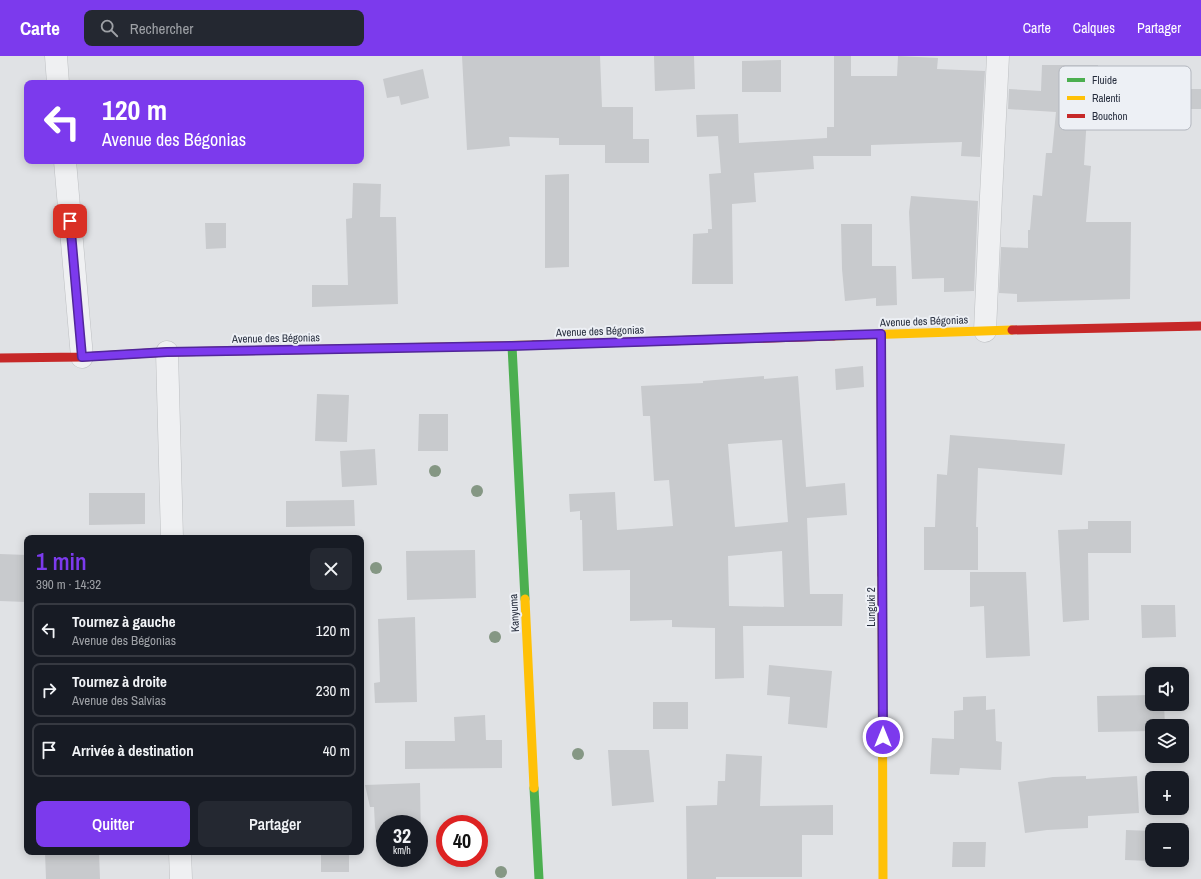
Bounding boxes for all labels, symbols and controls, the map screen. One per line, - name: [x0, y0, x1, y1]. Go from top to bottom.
- search box: [84, 10, 364, 46]
- text: Carte: [20, 15, 60, 41]
- icon: search: [98, 17, 120, 39]
- text: Rechercher: [130, 18, 193, 39]
- text: Carte: [1023, 19, 1051, 37]
- text: Calques: [1073, 19, 1115, 37]
- text: Partager: [1137, 19, 1181, 37]
- legend: [1059, 66, 1191, 130]
- text: Fluide: [1092, 73, 1117, 87]
- text: 120 m: [102, 91, 167, 129]
- text: Ralenti: [1092, 91, 1121, 105]
- icon: left: [36, 96, 88, 148]
- text: Bouchon: [1092, 109, 1128, 123]
- text: Avenue des Bégonias: [102, 127, 246, 152]
- pin: [53, 204, 87, 238]
- icon: arrive: [59, 210, 81, 232]
- street label: Avenue des Bégonias: [879, 312, 969, 330]
- street label: Avenue des Bégonias: [555, 322, 645, 340]
- street label: Avenue des Bégonias: [231, 330, 321, 346]
- text: 1 min: [36, 545, 87, 577]
- button: close: [310, 548, 352, 590]
- text: 390 m · 14:32: [36, 576, 101, 593]
- street label: Lunguki 2: [864, 587, 878, 627]
- street label: Kanyuma: [506, 594, 522, 632]
- text: Tournez à gauche: [72, 611, 176, 632]
- icon: left: [38, 619, 60, 641]
- text: 120 m: [316, 620, 350, 641]
- text: Avenue des Bégonias: [72, 632, 176, 649]
- map controls: [1145, 667, 1189, 867]
- button: sound: [1145, 667, 1189, 711]
- text: Tournez à droite: [72, 671, 167, 692]
- icon: right: [38, 679, 60, 701]
- text: 230 m: [316, 680, 350, 701]
- text: Avenue des Salvias: [72, 692, 166, 709]
- position arrow: [862, 716, 904, 758]
- button: layers: [1145, 719, 1189, 763]
- icon: arrive: [38, 739, 60, 761]
- text: Arrivée à destination: [72, 740, 194, 761]
- text: 40 m: [323, 740, 350, 761]
- button: +: [1145, 771, 1189, 815]
- button: Quitter: [36, 801, 190, 847]
- button: Partager: [198, 801, 352, 847]
- speed limit sign: 40: [436, 815, 488, 867]
- text: 32: [393, 822, 411, 849]
- button: −: [1145, 823, 1189, 867]
- text: km/h: [393, 844, 411, 857]

